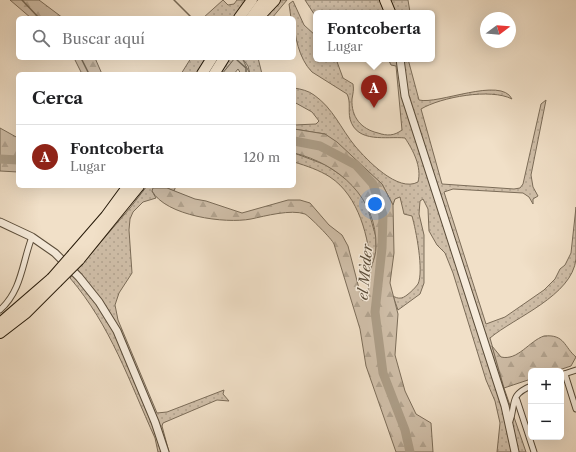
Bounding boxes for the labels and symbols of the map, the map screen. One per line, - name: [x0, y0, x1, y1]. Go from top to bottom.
- north arrow: [480, 12, 516, 48]
- pin: A: [361, 75, 387, 108]
- your location: [365, 194, 385, 214]
- water label: el Mèder: [354, 242, 377, 301]

